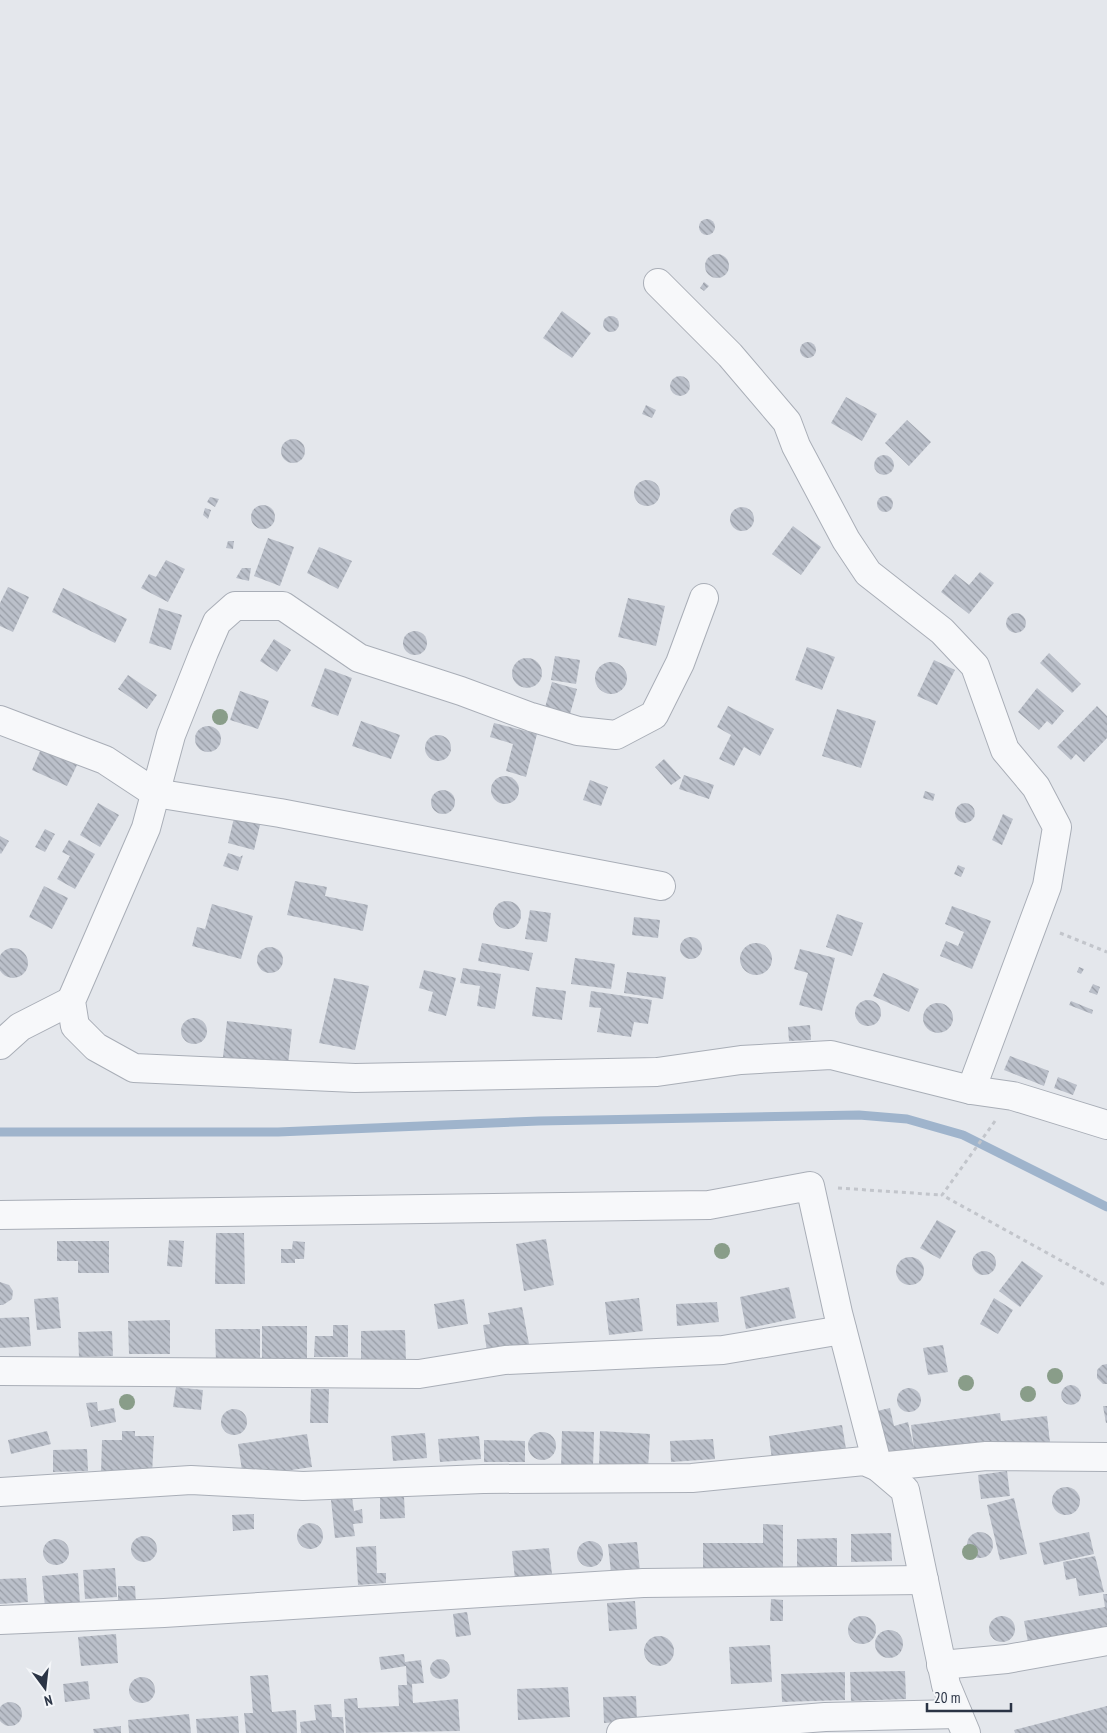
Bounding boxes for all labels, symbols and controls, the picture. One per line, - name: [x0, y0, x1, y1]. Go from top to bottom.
- north arrow: [20, 1663, 70, 1713]
- scale bar: [927, 1680, 1011, 1712]
- text: 20 m: [934, 1688, 960, 1707]
- text: N: [42, 1691, 54, 1710]

